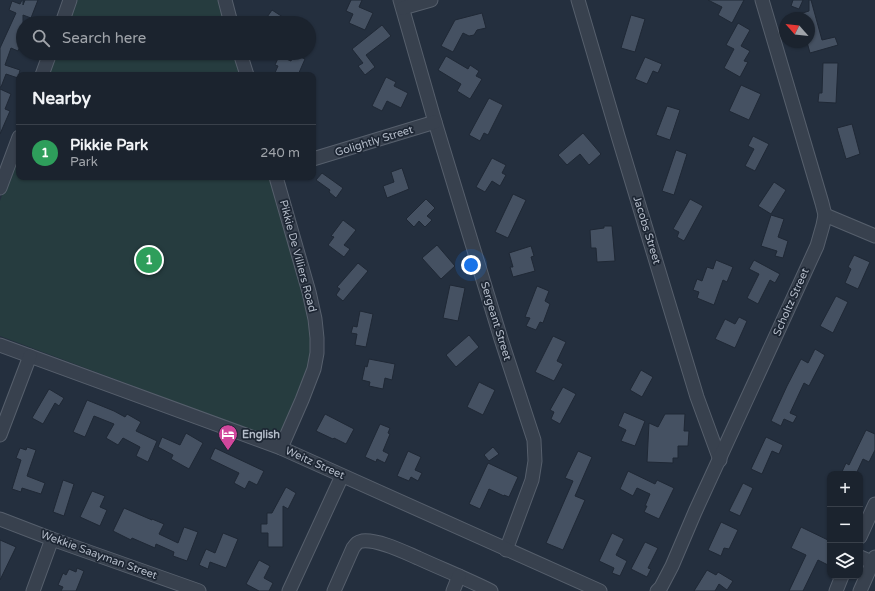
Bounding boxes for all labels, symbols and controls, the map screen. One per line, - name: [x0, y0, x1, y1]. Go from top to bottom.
- north arrow: [779, 12, 815, 48]
- search box: [16, 16, 316, 60]
- icon: search: [30, 27, 52, 49]
- text: Search here: [62, 29, 146, 47]
- text: Nearby: [32, 88, 91, 109]
- street label: Golightly Street: [333, 123, 415, 159]
- text: Pikkie Park: [70, 136, 148, 154]
- text: 1: [41, 145, 49, 161]
- text: 240 m: [260, 145, 300, 161]
- text: Park: [70, 154, 98, 170]
- street label: Jacobs Street: [631, 194, 663, 266]
- street label: Pikkie De Villiers Road: [277, 198, 319, 314]
- pin: 1: [136, 245, 162, 275]
- your location: [461, 255, 481, 275]
- street label: Scholtz Street: [770, 266, 812, 338]
- street label: Sergeant Street: [478, 280, 514, 362]
- hotel icon: English: [217, 423, 239, 451]
- place label: English: [242, 428, 280, 442]
- street label: Weitz Street: [283, 444, 347, 482]
- map controls: [827, 471, 863, 579]
- button: +: [827, 471, 863, 507]
- button: −: [827, 507, 863, 543]
- street label: Wekkie Saayman Street: [39, 528, 159, 582]
- button: layers: [827, 543, 863, 579]

